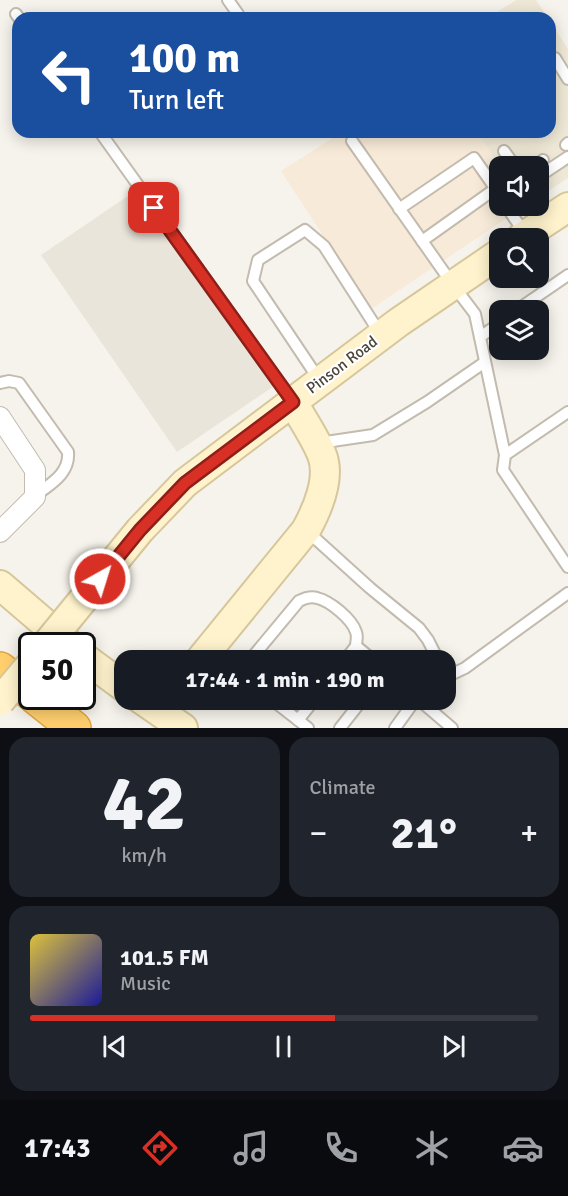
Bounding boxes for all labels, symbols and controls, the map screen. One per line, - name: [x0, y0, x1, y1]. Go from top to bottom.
- text: 100 m: [129, 33, 240, 84]
- icon: left: [30, 36, 108, 114]
- text: Turn left: [129, 84, 224, 117]
- map controls: [489, 156, 549, 360]
- button: sound: [489, 156, 549, 216]
- pin: [128, 182, 179, 233]
- icon: arrive: [137, 191, 170, 224]
- button: search: [489, 228, 549, 288]
- button: layers: [489, 300, 549, 360]
- street label: Pinson Road: [302, 332, 382, 398]
- position arrow: [68, 547, 132, 611]
- speed limit sign: 50: [18, 632, 96, 710]
- text: 17:44 · 1 min · 190 m: [185, 666, 385, 693]
- text: 42: [102, 756, 186, 852]
- text: Climate: [310, 775, 375, 800]
- text: 21°: [390, 806, 457, 861]
- text: −: [310, 813, 327, 854]
- text: +: [520, 813, 538, 854]
- text: km/h: [122, 843, 167, 868]
- text: 101.5 FM: [120, 944, 209, 971]
- text: Music: [120, 971, 171, 996]
- icon: previous: [98, 1030, 131, 1063]
- icon: pause: [267, 1030, 300, 1063]
- icon: next: [437, 1030, 470, 1063]
- icon: directions: [139, 1127, 181, 1169]
- icon: music: [230, 1127, 272, 1169]
- icon: phone: [320, 1127, 362, 1169]
- icon: climate: [411, 1127, 453, 1169]
- icon: car: [502, 1127, 544, 1169]
- text: 17:43: [24, 1132, 91, 1165]

